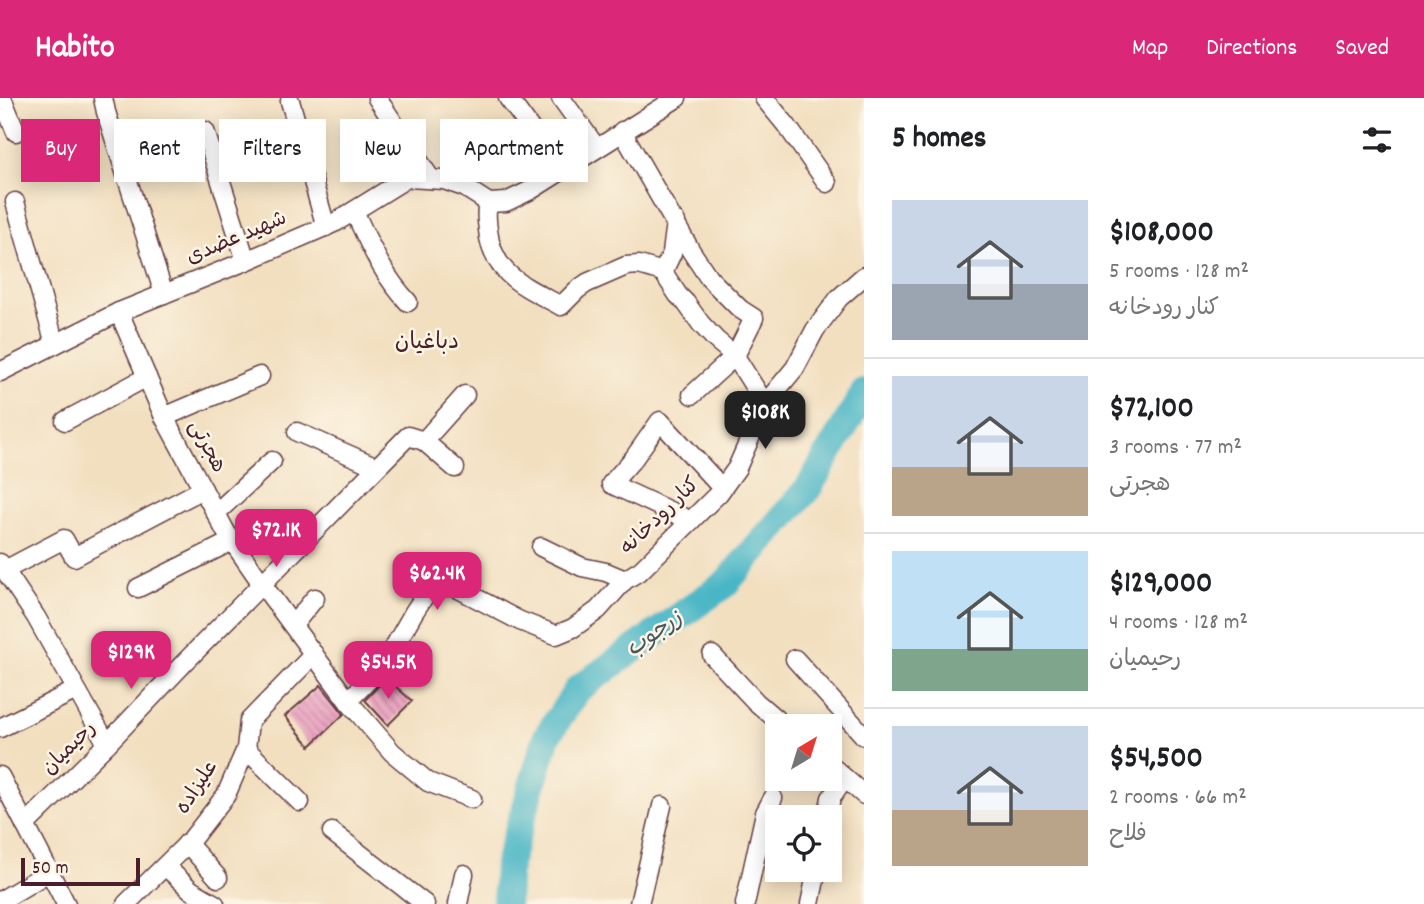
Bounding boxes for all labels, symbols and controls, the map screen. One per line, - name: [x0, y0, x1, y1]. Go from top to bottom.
- text: Habito: [35, 26, 115, 73]
- text: Map: [1132, 32, 1168, 66]
- text: Directions: [1206, 32, 1297, 66]
- text: Saved: [1335, 32, 1389, 66]
- chip: Buy: [21, 119, 100, 182]
- chip: Rent: [114, 119, 205, 182]
- chip: Filters: [219, 119, 326, 182]
- chip: New: [340, 119, 426, 182]
- chip: Apartment: [440, 119, 588, 182]
- text: 5 homes: [892, 119, 986, 162]
- icon: filters: [1358, 121, 1396, 159]
- street label: شهید عضدی: [182, 204, 292, 274]
- text: $108,000: [1109, 213, 1214, 256]
- icon: home: [948, 228, 1032, 312]
- text: 5 rooms · 128 m²: [1109, 256, 1249, 289]
- text: کنار رودخانه: [1109, 293, 1219, 326]
- district label: دباغیان: [395, 327, 459, 360]
- text: $72,100: [1109, 389, 1194, 432]
- pin: $108K: [716, 392, 814, 451]
- text: $108K: [740, 397, 790, 430]
- icon: home: [948, 404, 1032, 488]
- street label: هجرتی: [180, 415, 232, 479]
- text: 3 rooms · 77 m²: [1109, 432, 1242, 465]
- text: هجرتی: [1109, 469, 1171, 502]
- street label: کنار رودخانه: [614, 471, 708, 563]
- pin: $72.1K: [219, 510, 333, 569]
- text: $72.1K: [251, 515, 301, 548]
- pin: $62.4K: [380, 552, 494, 612]
- text: $62.4K: [409, 558, 465, 591]
- text: $129,000: [1109, 564, 1212, 607]
- icon: home: [948, 579, 1032, 663]
- water label: زرجوب: [620, 603, 690, 666]
- text: 4 rooms · 128 m²: [1109, 607, 1248, 640]
- pin: $129K: [82, 632, 180, 691]
- text: $129K: [107, 637, 155, 670]
- pin: $54.5K: [331, 642, 445, 701]
- text: رحیمیان: [1109, 644, 1181, 677]
- text: $54.5K: [360, 647, 416, 680]
- north arrow: [765, 714, 842, 791]
- map controls: [765, 714, 842, 882]
- street label: رحیمیان: [36, 715, 104, 783]
- text: $54,500: [1109, 739, 1203, 782]
- icon: home: [948, 754, 1032, 838]
- street label: علیزاده: [169, 755, 227, 821]
- text: 2 rooms · 66 m²: [1109, 782, 1247, 815]
- button: locate: [765, 805, 842, 882]
- text: فلاح: [1109, 819, 1147, 852]
- scale bar: [21, 855, 140, 887]
- text: 50 m: [32, 856, 69, 883]

